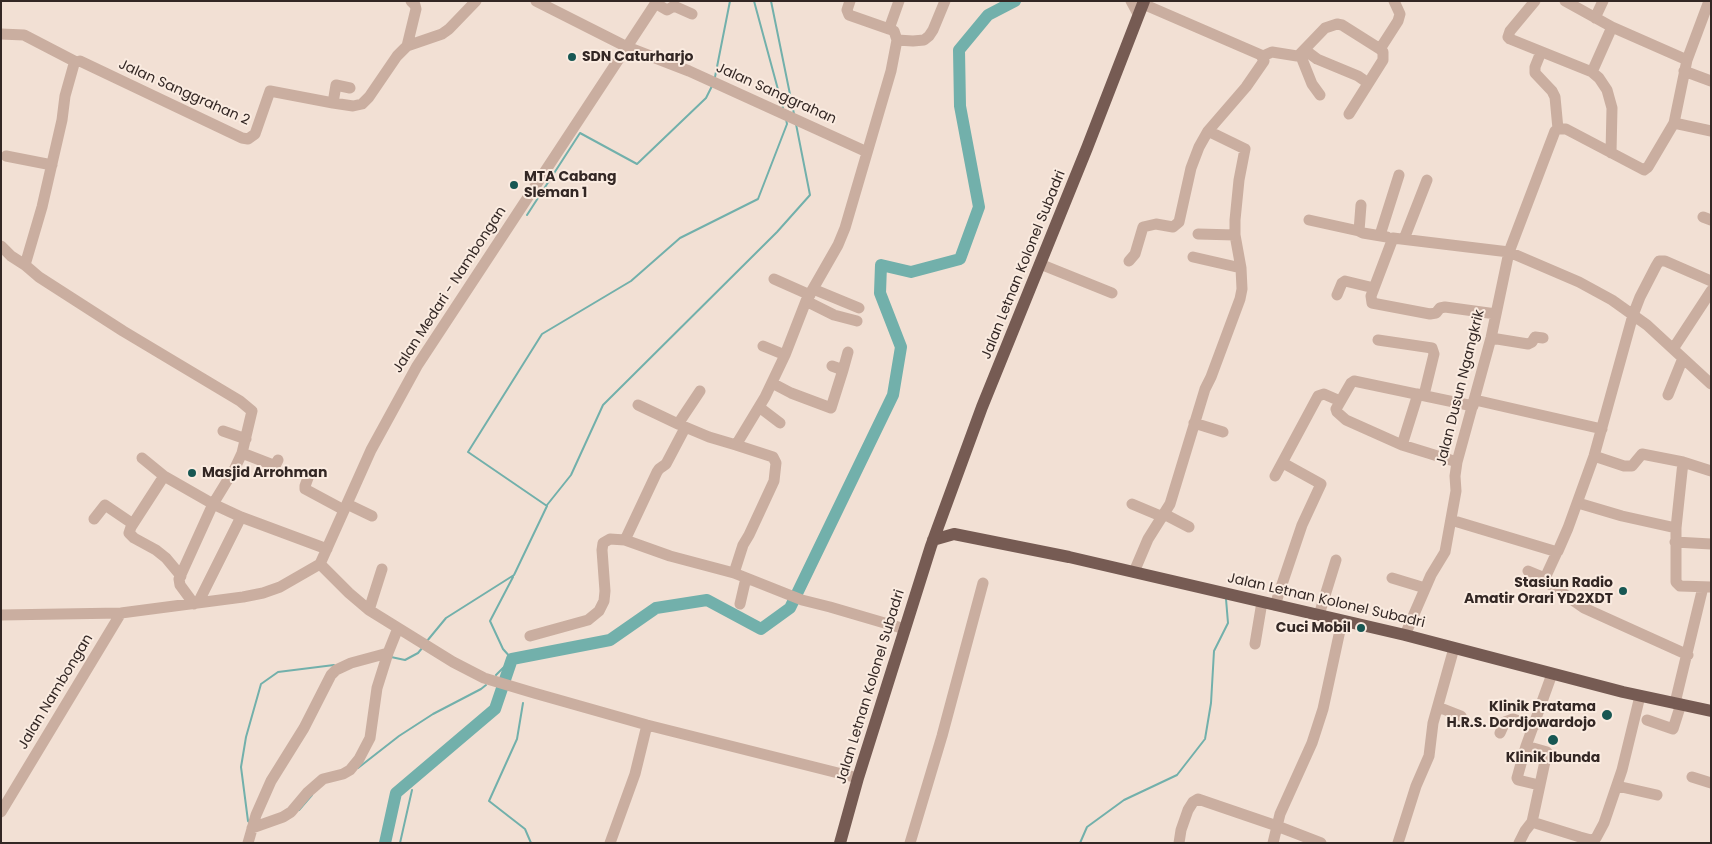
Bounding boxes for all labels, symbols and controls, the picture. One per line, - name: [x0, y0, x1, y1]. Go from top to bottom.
- place label: SDN Caturharjo: [582, 49, 694, 65]
- marker: SDN Caturharjo: [566, 51, 578, 63]
- street label: Jalan Sanggrahan 2: [116, 56, 252, 130]
- street label: Jalan Sanggrahan: [713, 60, 839, 128]
- street label: Jalan Letnan Kolonel Subadri: [978, 168, 1070, 362]
- place label: MTA Cabang Sleman 1: [524, 169, 617, 202]
- marker: MTA Cabang Sleman 1: [508, 179, 520, 191]
- street label: Jalan Medari - Nambongan: [390, 204, 510, 376]
- street label: Jalan Dusun Ngangkrik: [1433, 308, 1489, 468]
- place label: Masjid Arrohman: [202, 465, 327, 481]
- marker: Masjid Arrohman: [186, 467, 198, 479]
- street label: Jalan Letnan Kolonel Subadri: [1226, 570, 1426, 632]
- place label: Stasiun Radio Amatir Orari YD2XDT: [1464, 575, 1613, 608]
- marker: Stasiun Radio Amatir Orari YD2XDT: [1617, 585, 1629, 597]
- street label: Jalan Letnan Kolonel Subadri: [833, 588, 909, 786]
- place label: Cuci Mobil: [1276, 620, 1351, 636]
- marker: Cuci Mobil: [1355, 622, 1367, 634]
- street label: Jalan Nambongan: [15, 631, 97, 753]
- place label: Klinik Pratama H.R.S. Dordjowardojo: [1447, 699, 1596, 732]
- marker: Klinik Pratama H.R.S. Dordjowardojo: [1600, 708, 1614, 722]
- marker: Klinik Ibunda: [1546, 733, 1560, 747]
- place label: Klinik Ibunda: [1506, 750, 1600, 766]

